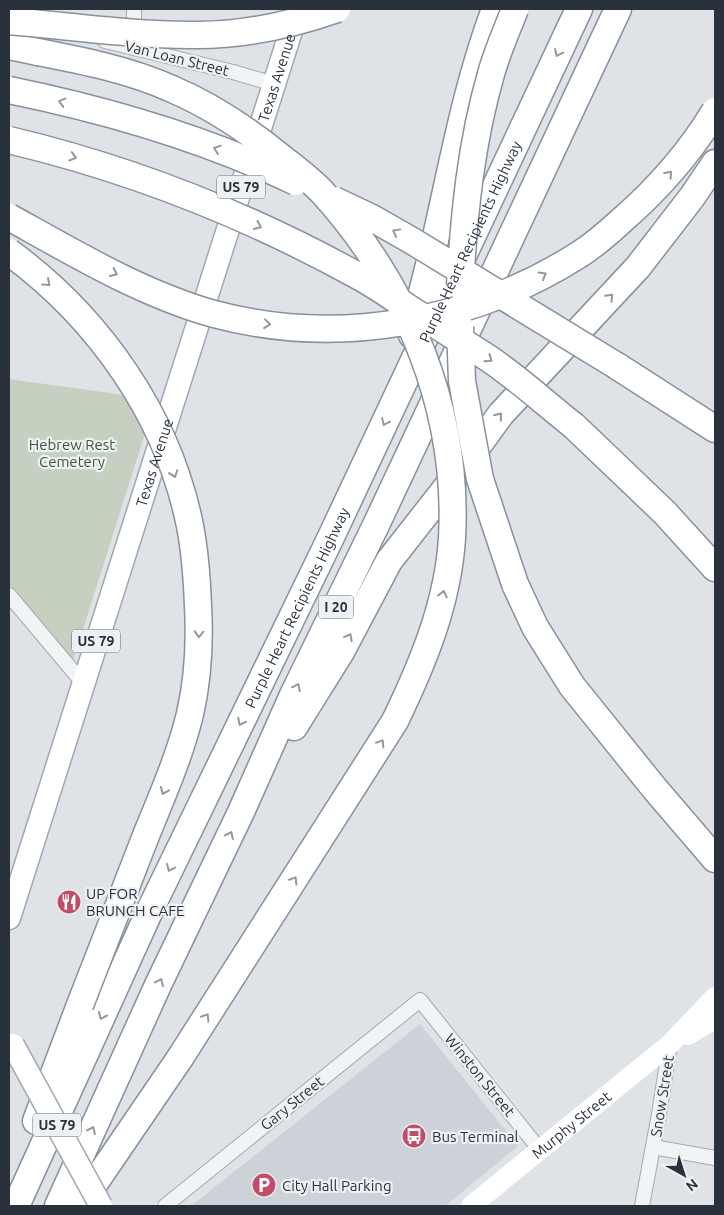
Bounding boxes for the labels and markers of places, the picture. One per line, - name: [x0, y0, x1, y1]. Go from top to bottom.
- place label: UP FOR BRUNCH CAFE: [86, 885, 185, 919]
- restaurant icon: UP FOR BRUNCH CAFE: [56, 889, 82, 915]
- bus stop icon: Bus Terminal: [401, 1123, 427, 1149]
- place label: Bus Terminal: [432, 1128, 518, 1145]
- parking icon: City Hall Parking: [251, 1172, 277, 1198]
- place label: City Hall Parking: [282, 1177, 392, 1194]

